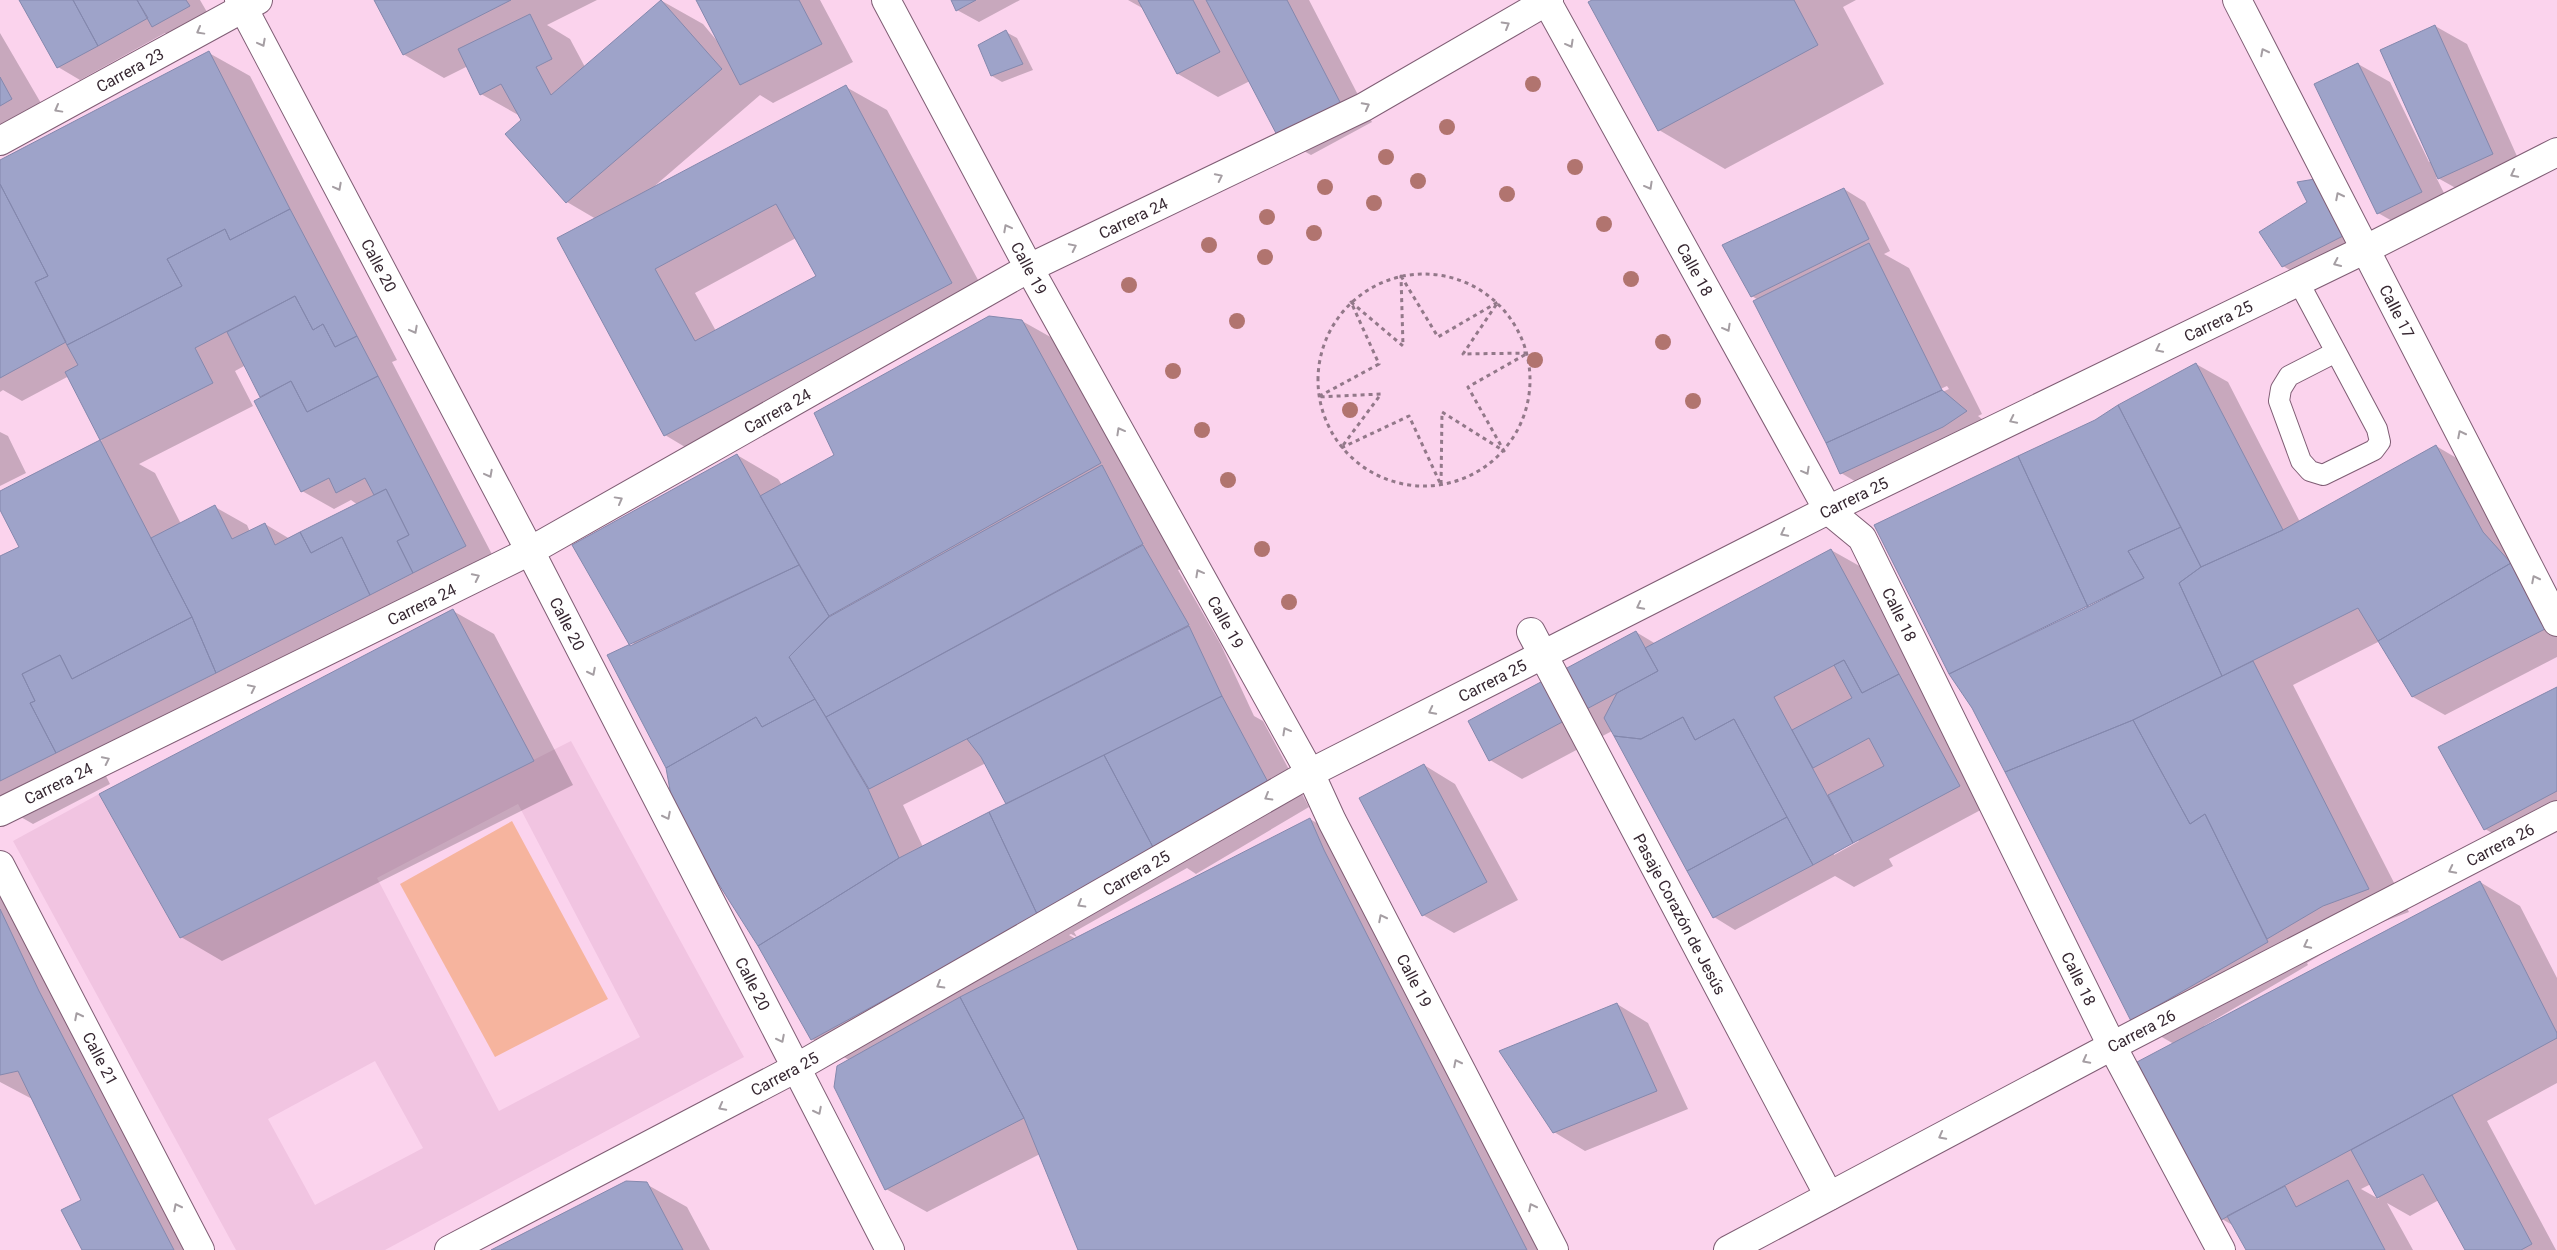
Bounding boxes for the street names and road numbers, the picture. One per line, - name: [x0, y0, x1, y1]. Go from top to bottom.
- street label: Carrera 23: [93, 44, 167, 96]
- street label: Carrera 24: [1096, 193, 1171, 243]
- street label: Calle 20: [357, 235, 401, 295]
- street label: Calle 19: [1007, 238, 1051, 298]
- street label: Calle 18: [1673, 240, 1717, 299]
- street label: Calle 17: [2376, 281, 2419, 341]
- street label: Carrera 25: [2181, 296, 2256, 345]
- street label: Carrera 24: [740, 384, 814, 437]
- street label: Carrera 25: [1816, 473, 1891, 522]
- street label: Carrera 24: [384, 579, 459, 629]
- street label: Calle 18: [1878, 585, 1921, 644]
- street label: Calle 19: [1204, 592, 1248, 652]
- street label: Calle 20: [546, 594, 589, 654]
- street label: Carrera 25: [1455, 655, 1530, 706]
- street label: Carrera 24: [21, 758, 96, 808]
- street label: Carrera 26: [2463, 819, 2537, 870]
- street label: Pasaje Corazón de Jesús: [1630, 830, 1730, 998]
- street label: Carrera 25: [1099, 846, 1173, 899]
- street label: Calle 18: [2058, 949, 2100, 1009]
- street label: Calle 19: [1393, 951, 1436, 1010]
- street label: Calle 20: [731, 954, 775, 1014]
- street label: Carrera 26: [2104, 1005, 2179, 1056]
- street label: Calle 21: [79, 1029, 122, 1088]
- street label: Carrera 25: [747, 1048, 822, 1100]

